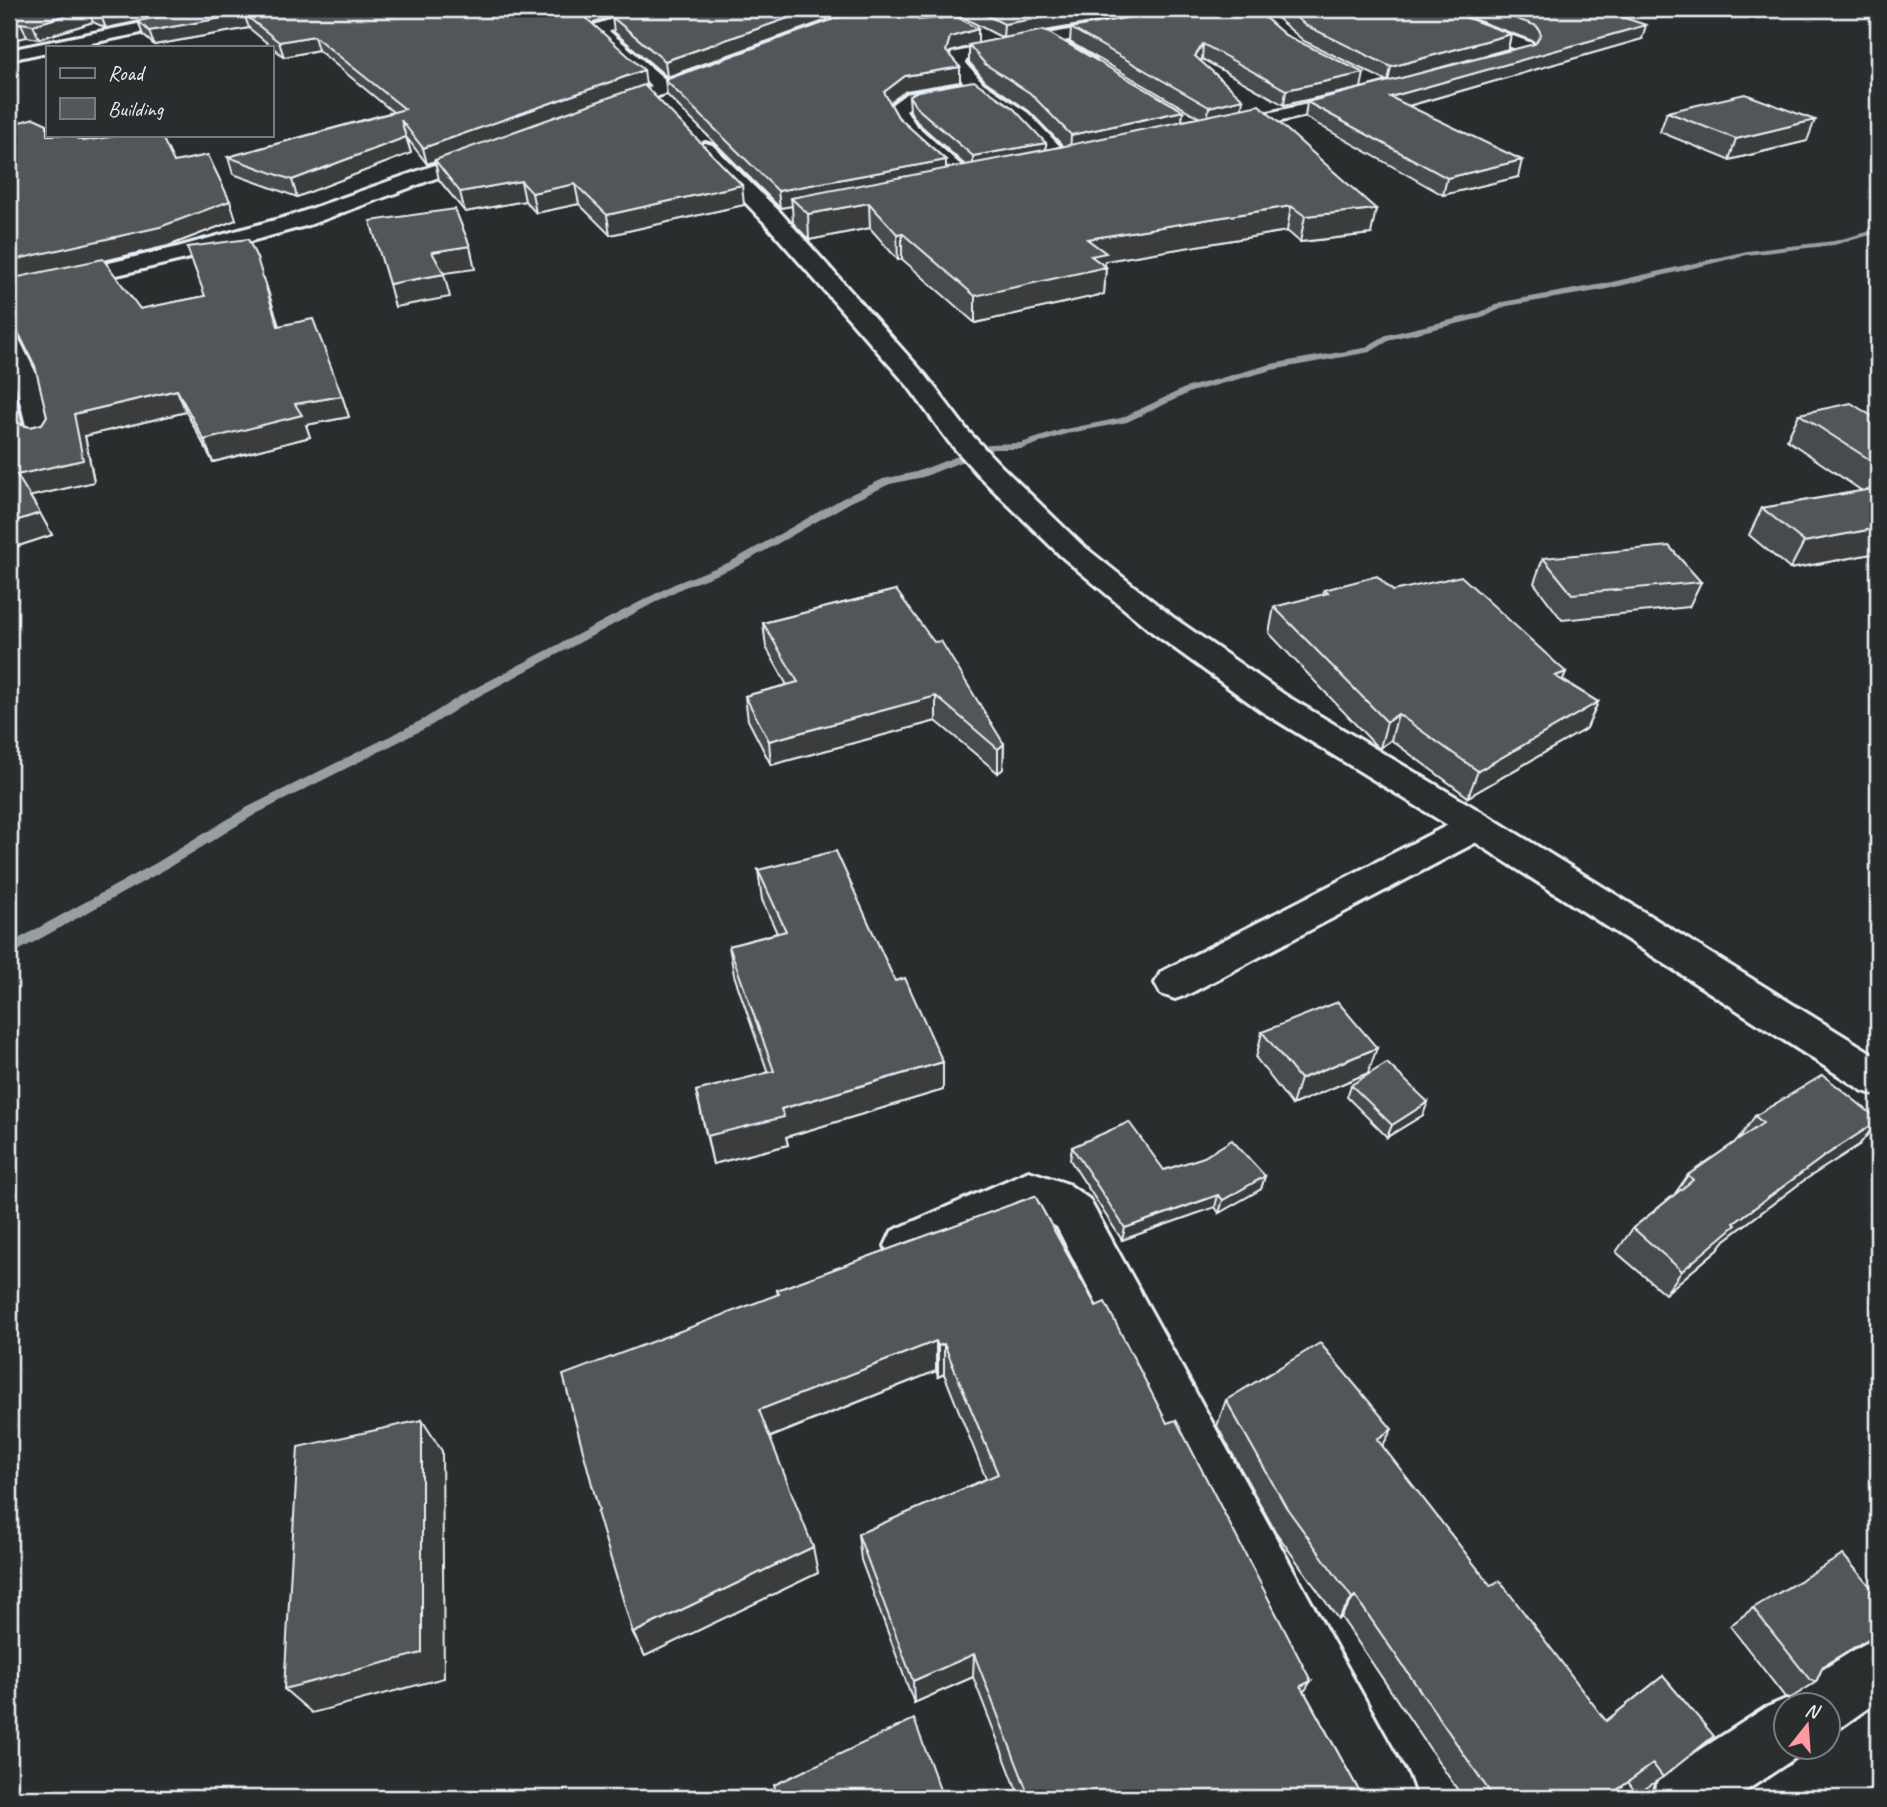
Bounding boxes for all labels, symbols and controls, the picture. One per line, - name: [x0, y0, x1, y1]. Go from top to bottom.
- legend: [46, 46, 273, 136]
- text: Road: [108, 60, 147, 86]
- text: Building: [108, 96, 165, 122]
- north arrow: [1772, 1692, 1842, 1762]
- text: N: [1803, 1698, 1824, 1725]

